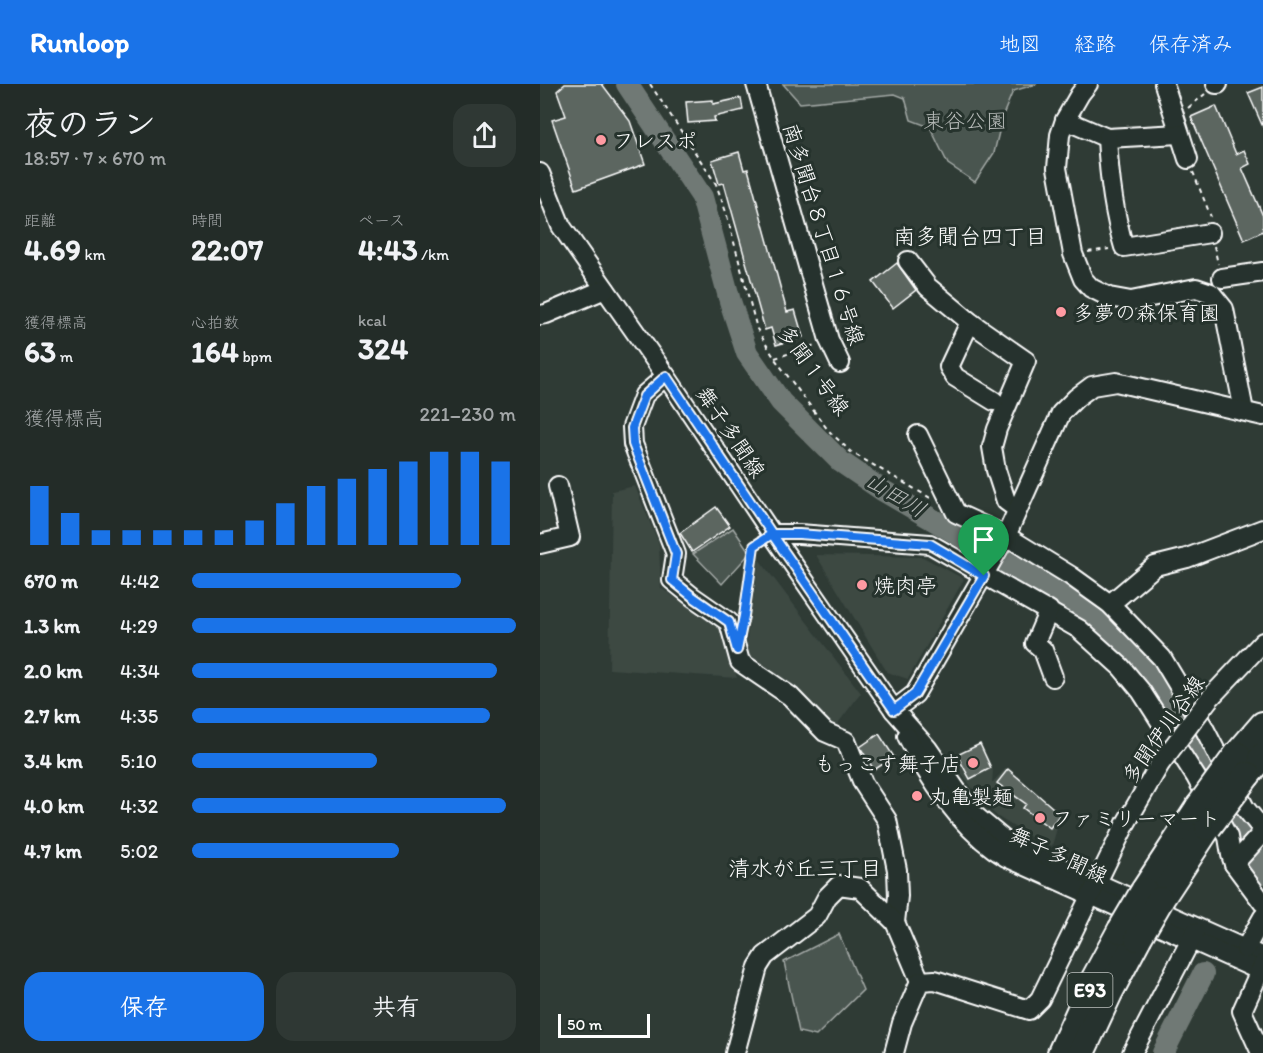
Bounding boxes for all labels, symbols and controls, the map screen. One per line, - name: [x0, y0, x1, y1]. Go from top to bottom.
- text: Runloop: [30, 25, 129, 59]
- text: 地図: [999, 31, 1041, 56]
- text: 経路: [1074, 31, 1116, 56]
- text: 保存済み: [1149, 31, 1233, 56]
- text: 夜のラン: [24, 104, 156, 143]
- button: share: [453, 104, 516, 167]
- park label: 東谷公園: [923, 108, 1007, 133]
- street label: 南多聞台８丁目１６号線: [778, 120, 870, 348]
- place label: フレスポ: [613, 128, 697, 153]
- marker: フレスポ: [594, 133, 608, 147]
- text: 18:57 · 7 × 670 m: [24, 146, 166, 170]
- text: 距離: [24, 211, 56, 230]
- text: 時間: [191, 211, 223, 230]
- text: ペース: [358, 211, 405, 230]
- district label: 南多聞台四丁目: [893, 223, 1047, 250]
- text: 4.69: [24, 231, 81, 268]
- text: 22:07: [191, 231, 263, 268]
- text: 4:43: [358, 231, 418, 268]
- text: km: [81, 245, 106, 264]
- text: /km: [418, 245, 449, 264]
- place label: 多夢の森保育園: [1073, 300, 1220, 325]
- marker: 多夢の森保育園: [1054, 305, 1068, 319]
- text: kcal: [358, 311, 386, 330]
- text: 獲得標高: [24, 313, 88, 332]
- text: 心拍数: [191, 313, 239, 332]
- street label: 多聞１号線: [773, 320, 855, 420]
- text: 324: [358, 330, 408, 367]
- text: 63: [24, 333, 56, 370]
- text: 164: [191, 333, 239, 370]
- text: m: [56, 347, 73, 366]
- text: bpm: [239, 347, 272, 366]
- street label: 舞子多聞線: [691, 381, 771, 483]
- text: 221–230 m: [419, 402, 516, 426]
- text: 獲得標高: [24, 406, 104, 430]
- water label: 山田川: [861, 466, 931, 524]
- pin: [958, 514, 1009, 576]
- icon: arrive: [967, 523, 1000, 556]
- text: 670 m: [24, 569, 78, 593]
- text: 4:42: [120, 569, 159, 593]
- place label: 焼肉亭: [874, 573, 937, 598]
- marker: 焼肉亭: [855, 578, 869, 592]
- text: 1.3 km: [24, 614, 80, 638]
- text: 4:29: [120, 614, 158, 638]
- text: 2.0 km: [24, 659, 83, 683]
- text: 4:34: [120, 659, 160, 683]
- street label: 多聞伊川谷線: [1117, 670, 1209, 788]
- text: 2.7 km: [24, 704, 80, 728]
- text: 4:35: [120, 704, 158, 728]
- text: 3.4 km: [24, 749, 83, 773]
- text: 5:10: [120, 749, 157, 773]
- place label: もっこす舞子店: [814, 751, 961, 776]
- marker: もっこす舞子店: [966, 756, 980, 770]
- place label: 丸亀製麺: [929, 784, 1013, 809]
- marker: 丸亀製麺: [910, 789, 924, 803]
- text: 4.0 km: [24, 794, 84, 818]
- text: 4:32: [120, 794, 158, 818]
- place label: ファミリーマート: [1052, 806, 1220, 831]
- marker: ファミリーマート: [1033, 811, 1047, 825]
- street label: 舞子多聞線: [1006, 821, 1112, 889]
- text: 4.7 km: [24, 839, 82, 863]
- text: 5:02: [120, 839, 158, 863]
- district label: 清水が丘三丁目: [728, 855, 882, 882]
- button: 保存: [24, 972, 264, 1041]
- button: 共有: [276, 972, 516, 1041]
- road number: E93: [1068, 973, 1112, 1007]
- scale bar: [558, 1011, 650, 1038]
- text: 50 m: [567, 1015, 602, 1034]

